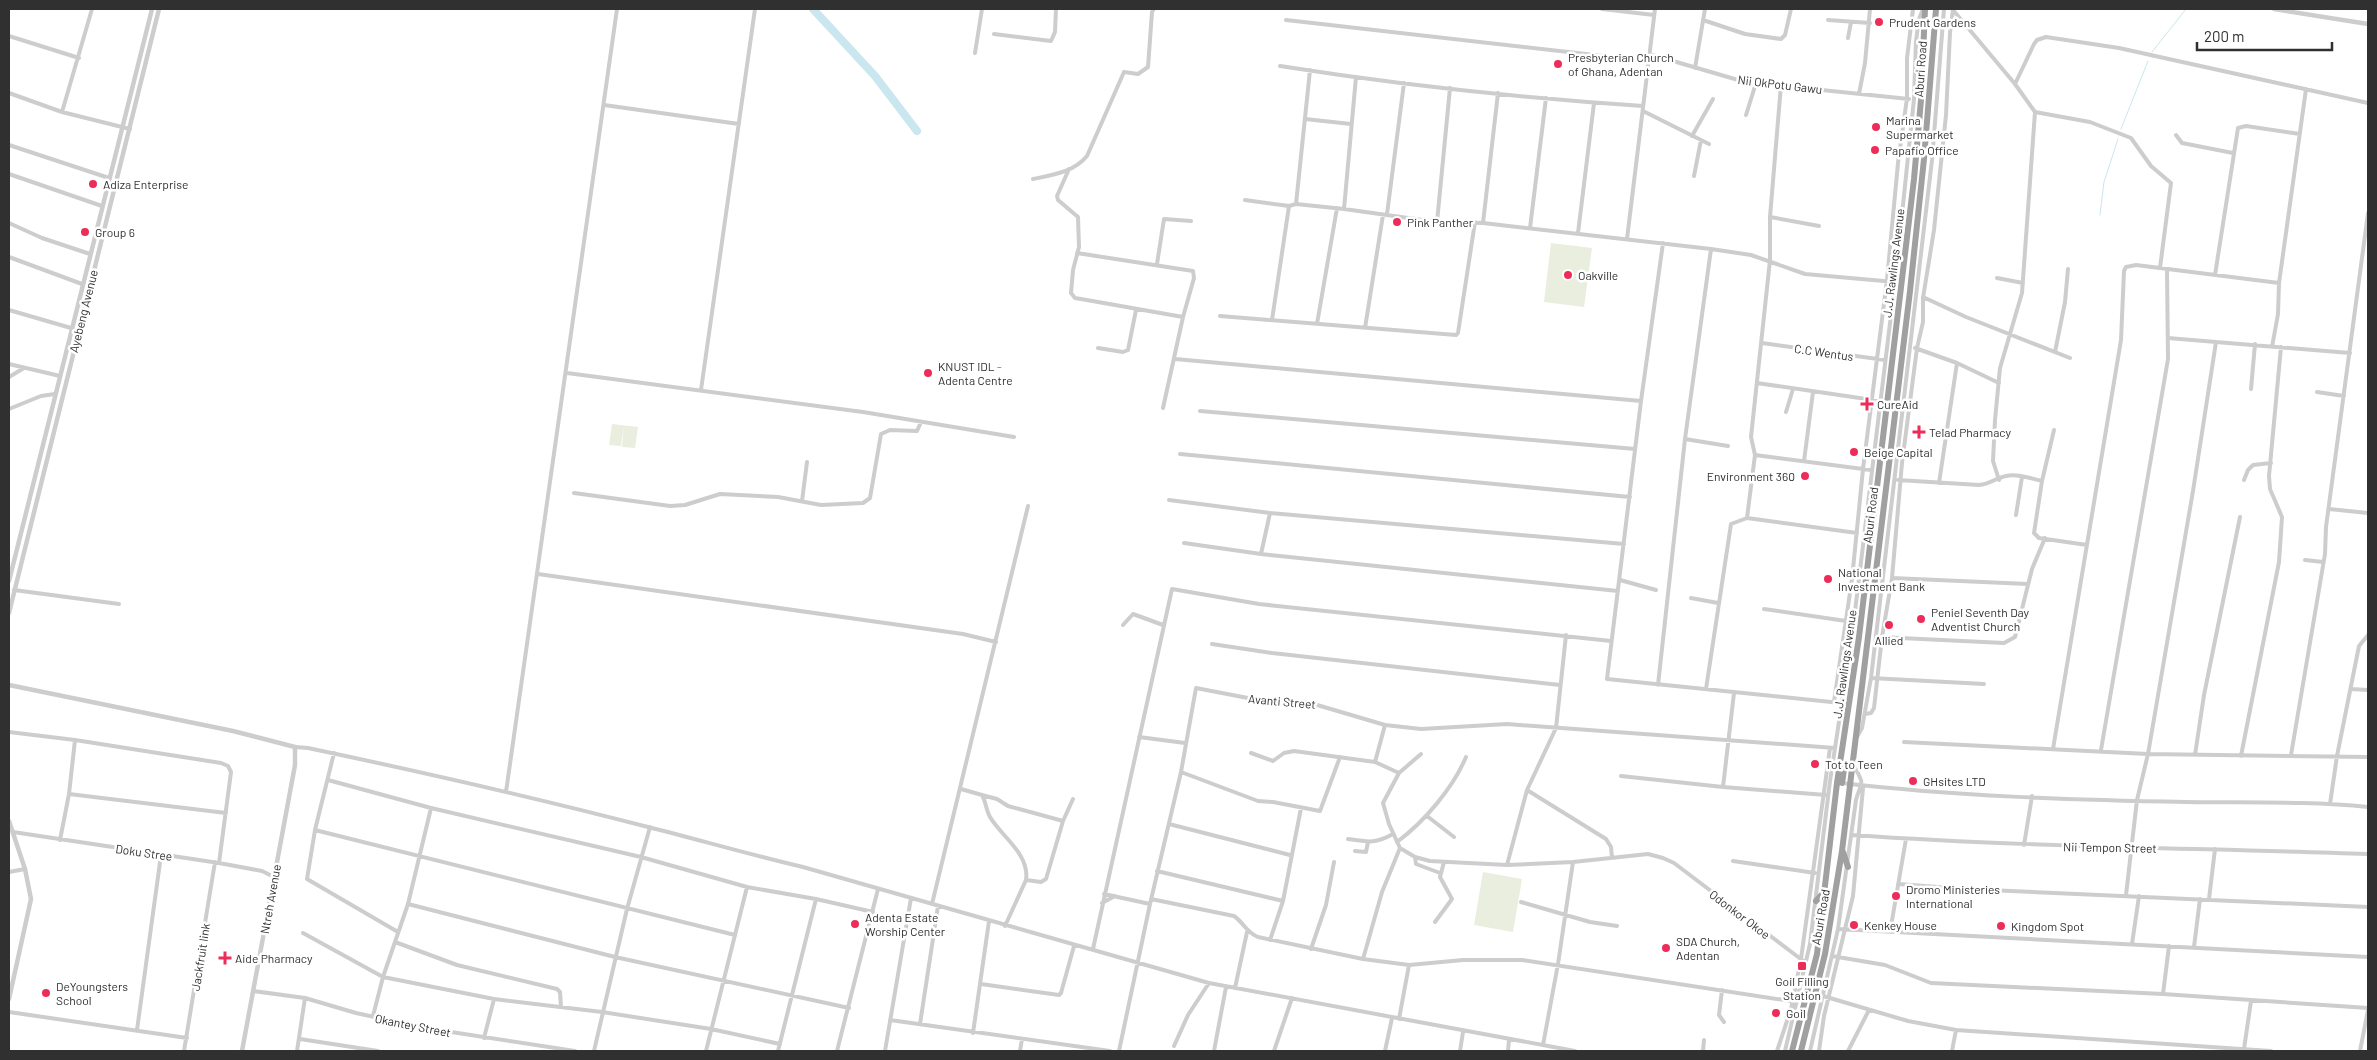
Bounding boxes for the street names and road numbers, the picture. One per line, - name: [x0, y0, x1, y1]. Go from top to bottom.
- street label: Aburi Road: [1911, 40, 1929, 98]
- street label: Nii OkPotu Gawu: [1737, 72, 1823, 96]
- street label: J.J. Rawlings Avenue: [1879, 208, 1907, 318]
- street label: Ayebeng Avenue: [66, 268, 100, 354]
- street label: C.C Wentus: [1794, 341, 1855, 363]
- street label: Aburi Road: [1860, 486, 1880, 544]
- street label: J.J. Rawlings Avenue: [1829, 609, 1859, 719]
- street label: Avanti Street: [1248, 691, 1316, 711]
- street label: Nii Tempon Street: [2063, 839, 2157, 855]
- street label: Doku Stree: [115, 841, 173, 863]
- street label: Ntreh Avenue: [257, 863, 283, 935]
- street label: Odonkor Okoe: [1707, 887, 1773, 941]
- street label: Aburi Road: [1808, 888, 1832, 946]
- street label: Jackfruit link: [188, 922, 212, 992]
- street label: Okantey Street: [374, 1011, 452, 1039]

